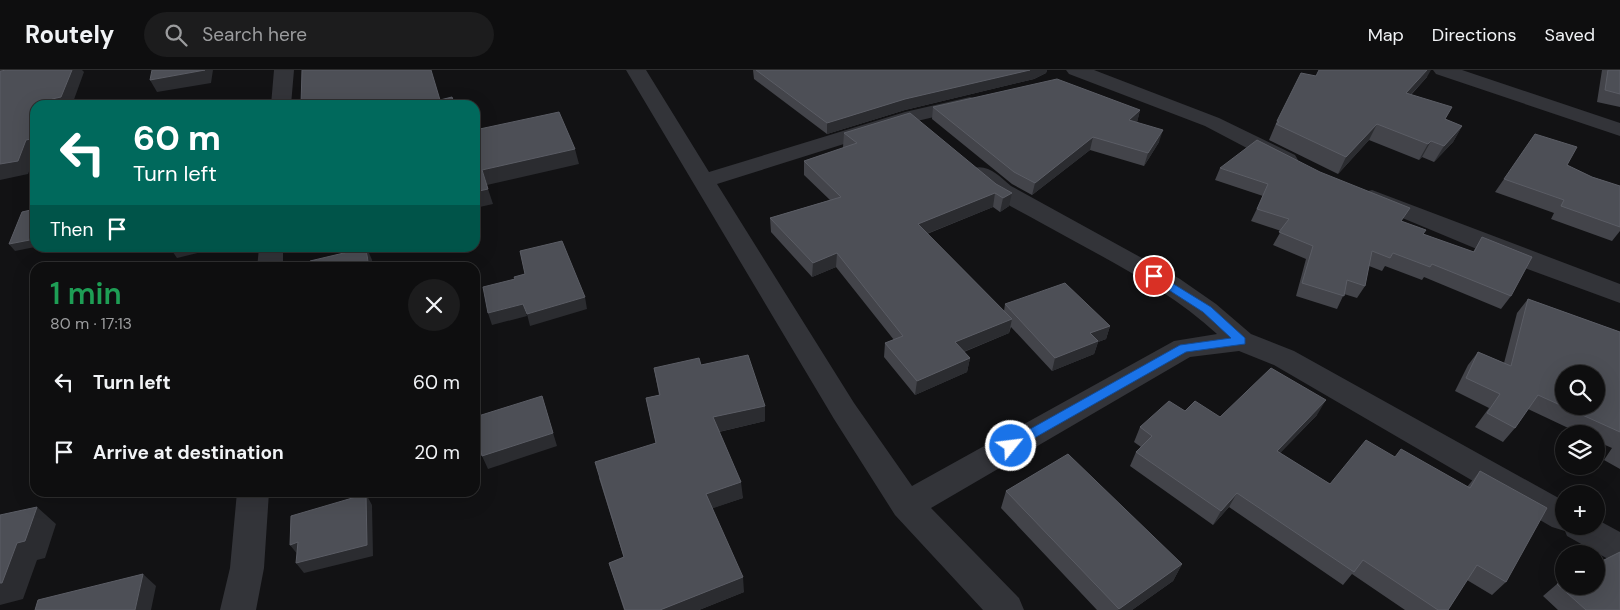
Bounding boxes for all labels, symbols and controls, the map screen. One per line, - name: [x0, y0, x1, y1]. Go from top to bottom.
- search box: [144, 12, 494, 57]
- text: Routely: [25, 19, 114, 50]
- icon: search: [162, 21, 190, 49]
- text: Search here: [202, 22, 307, 47]
- text: Map: [1368, 23, 1404, 47]
- text: Directions: [1432, 23, 1517, 47]
- text: Saved: [1545, 23, 1595, 47]
- text: 60 m: [133, 115, 221, 161]
- icon: left: [50, 120, 115, 185]
- text: Turn left: [133, 159, 217, 188]
- icon: arrive: [103, 215, 131, 243]
- text: Then: [50, 217, 93, 242]
- pin: [1133, 255, 1175, 297]
- icon: arrive: [1140, 262, 1168, 290]
- text: 1 min: [50, 274, 122, 313]
- button: close: [408, 279, 460, 331]
- text: 80 m · 17:13: [50, 313, 132, 334]
- map controls: [1555, 365, 1605, 595]
- button: search: [1555, 365, 1605, 415]
- icon: left: [50, 368, 78, 396]
- text: Turn left: [93, 370, 171, 395]
- text: 60 m: [413, 370, 460, 395]
- position arrow: [984, 419, 1036, 471]
- button: layers: [1555, 425, 1605, 475]
- icon: arrive: [50, 438, 78, 466]
- text: Arrive at destination: [93, 440, 284, 465]
- text: 20 m: [414, 440, 460, 465]
- button: +: [1555, 485, 1605, 535]
- button: −: [1555, 545, 1605, 595]

